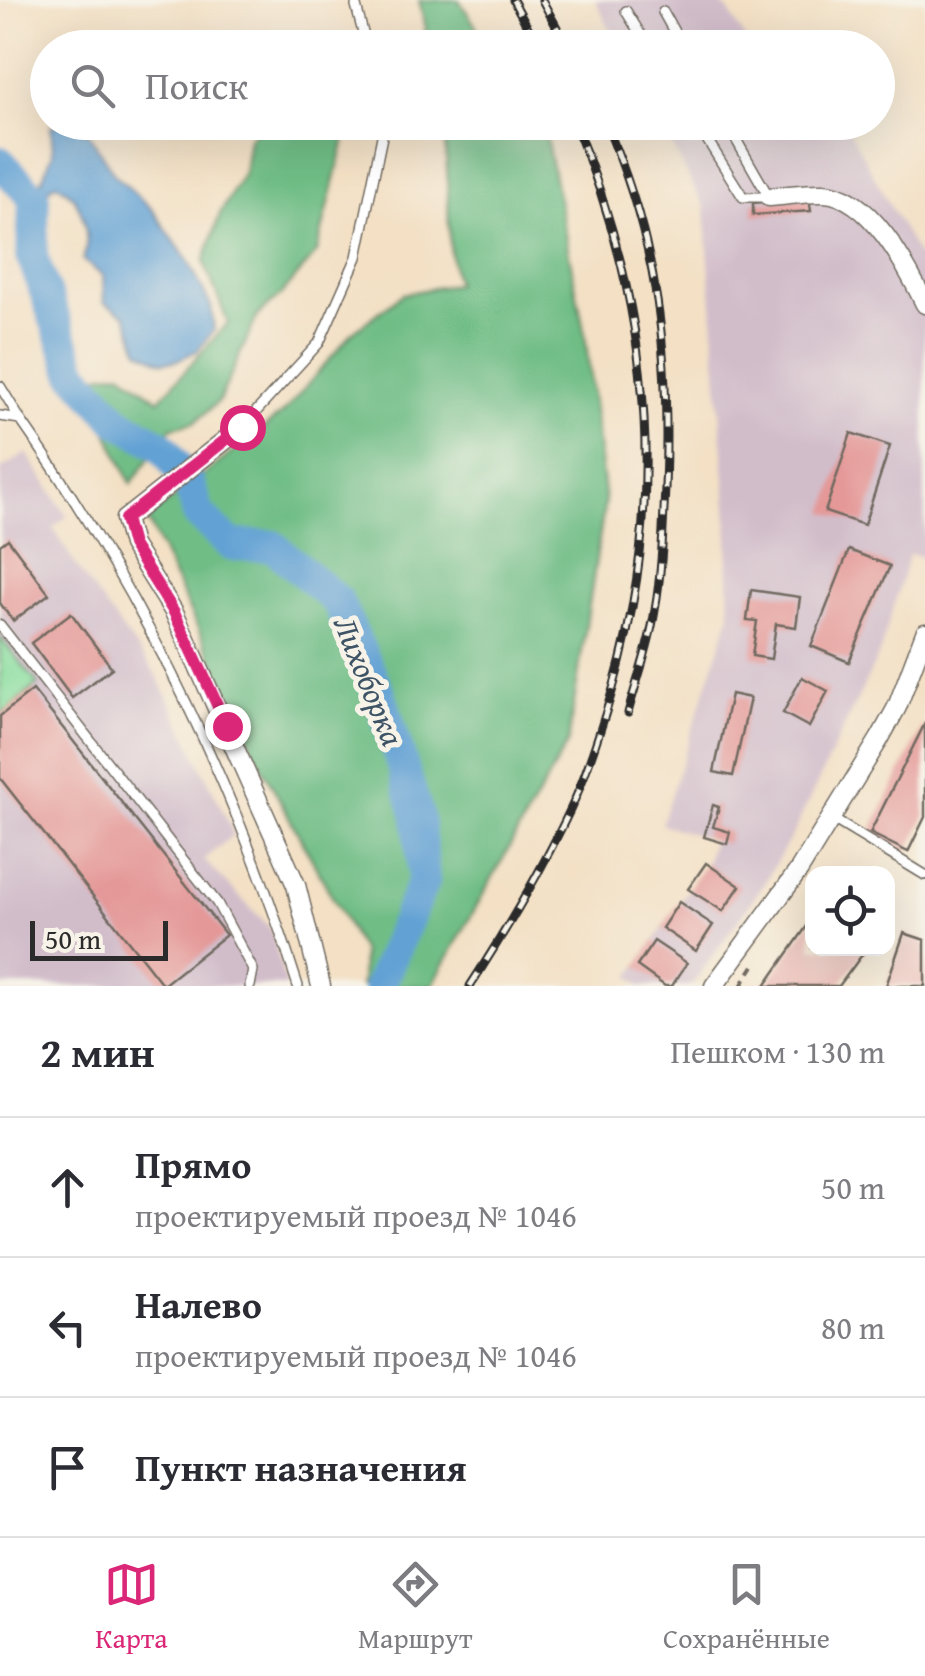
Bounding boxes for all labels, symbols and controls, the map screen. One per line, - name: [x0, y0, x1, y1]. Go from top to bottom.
- search box: [30, 30, 895, 140]
- text: Поиск: [145, 57, 248, 113]
- icon: search: [65, 58, 120, 113]
- route start: [220, 405, 266, 451]
- water label: Лихоборка: [322, 609, 417, 753]
- route end: [205, 704, 251, 750]
- map controls: [805, 866, 895, 956]
- button: locate: [805, 866, 895, 956]
- scale bar: [30, 916, 168, 960]
- text: 50 m: [45, 918, 101, 959]
- text: 2 мин: [40, 1021, 155, 1082]
- text: Пешком · 130 m: [670, 1028, 885, 1075]
- text: Прямо: [135, 1136, 251, 1192]
- icon: ahead: [40, 1160, 95, 1215]
- text: 50 m: [821, 1164, 885, 1211]
- text: проектируемый проезд № 1046: [135, 1192, 577, 1239]
- text: Налево: [135, 1276, 262, 1332]
- icon: left: [40, 1300, 95, 1355]
- text: 80 m: [821, 1304, 885, 1351]
- text: проектируемый проезд № 1046: [135, 1332, 577, 1379]
- text: Пункт назначения: [135, 1439, 467, 1495]
- icon: arrive: [40, 1440, 95, 1495]
- tab: Карта: [95, 1557, 168, 1658]
- tab: Маршрут: [358, 1557, 473, 1658]
- tab: Сохранённые: [663, 1557, 830, 1658]

